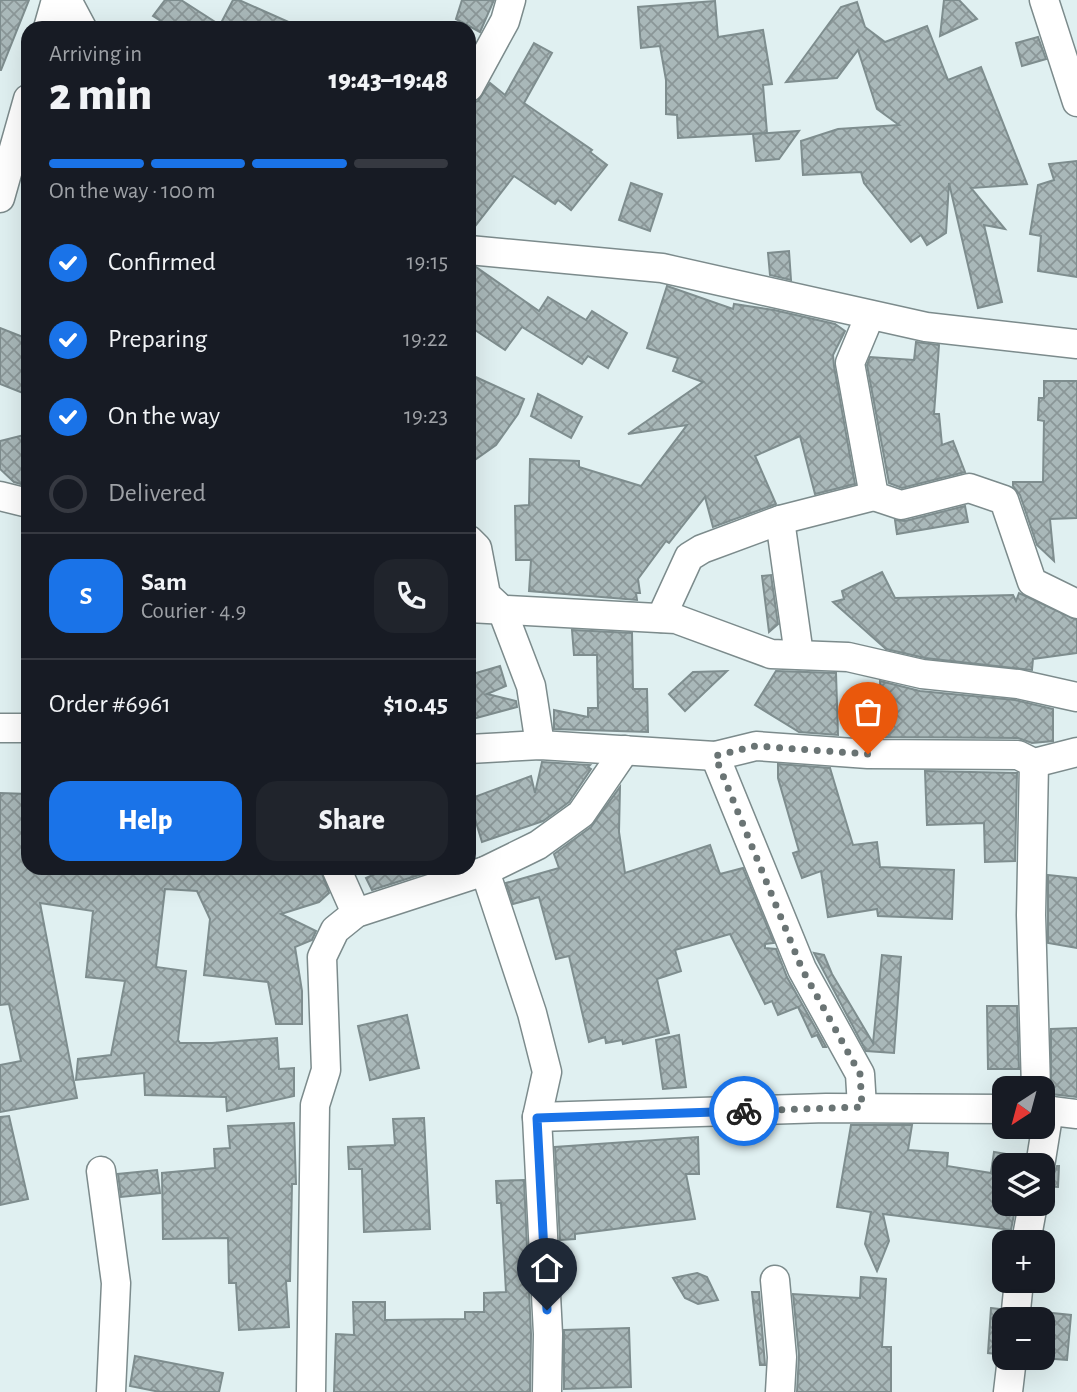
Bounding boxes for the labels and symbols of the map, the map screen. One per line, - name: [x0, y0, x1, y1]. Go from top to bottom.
- pin: [838, 682, 898, 754]
- courier: [709, 1076, 779, 1146]
- north arrow: [992, 1076, 1055, 1139]
- pin: [517, 1238, 577, 1310]

